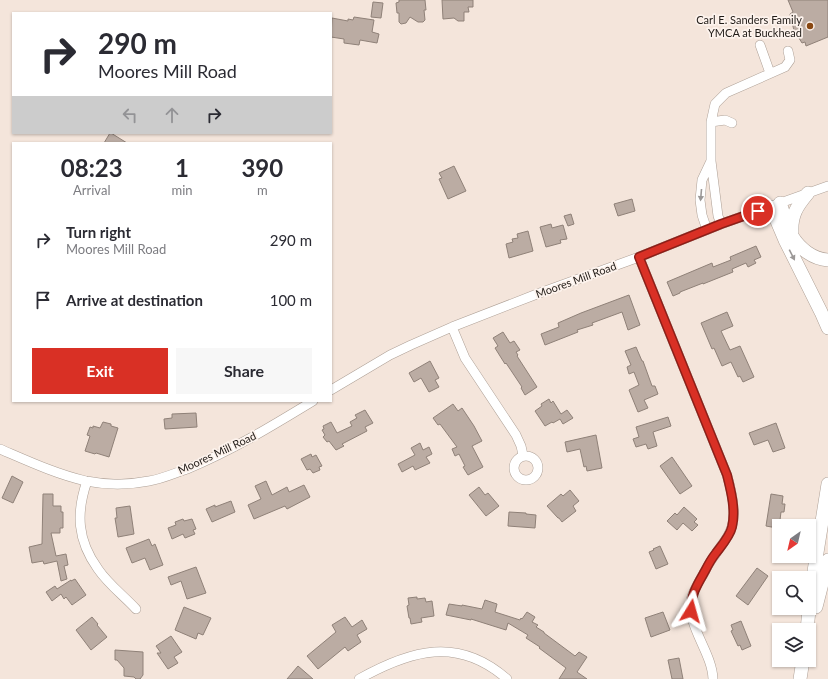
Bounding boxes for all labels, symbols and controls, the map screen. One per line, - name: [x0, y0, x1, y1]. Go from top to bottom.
- place label: Carl E. Sanders Family YMCA at Buckhead: [696, 13, 802, 39]
- marker: Carl E. Sanders Family YMCA at Buckhead: [805, 21, 815, 31]
- text: 290 m: [98, 26, 177, 60]
- icon: right: [32, 28, 84, 80]
- text: Moores Mill Road: [98, 60, 237, 82]
- icon: left: [119, 104, 141, 126]
- icon: ahead: [161, 104, 183, 126]
- icon: right: [203, 104, 225, 126]
- text: 08:23: [61, 153, 123, 182]
- text: 1: [175, 153, 189, 182]
- text: 390: [241, 153, 283, 182]
- text: Arrival: [73, 182, 110, 198]
- text: min: [172, 182, 193, 198]
- text: m: [257, 182, 268, 198]
- one-way arrow: [697, 189, 704, 201]
- pin: [741, 194, 775, 228]
- icon: arrive: [747, 200, 769, 222]
- text: Turn right: [66, 223, 131, 241]
- icon: right: [32, 229, 54, 251]
- text: 290 m: [270, 231, 312, 249]
- text: Moores Mill Road: [66, 241, 166, 257]
- one-way arrow: [789, 249, 796, 261]
- street label: Moores Mill Road: [534, 259, 618, 300]
- icon: arrive: [32, 289, 54, 311]
- text: Arrive at destination: [66, 291, 203, 309]
- text: 100 m: [270, 291, 312, 309]
- button: Exit: [32, 348, 168, 394]
- button: Share: [176, 348, 312, 394]
- street label: Moores Mill Road: [176, 429, 258, 476]
- north arrow: [772, 519, 816, 563]
- map controls: [772, 519, 816, 667]
- button: search: [772, 571, 816, 615]
- position arrow: [670, 590, 712, 632]
- button: layers: [772, 623, 816, 667]

